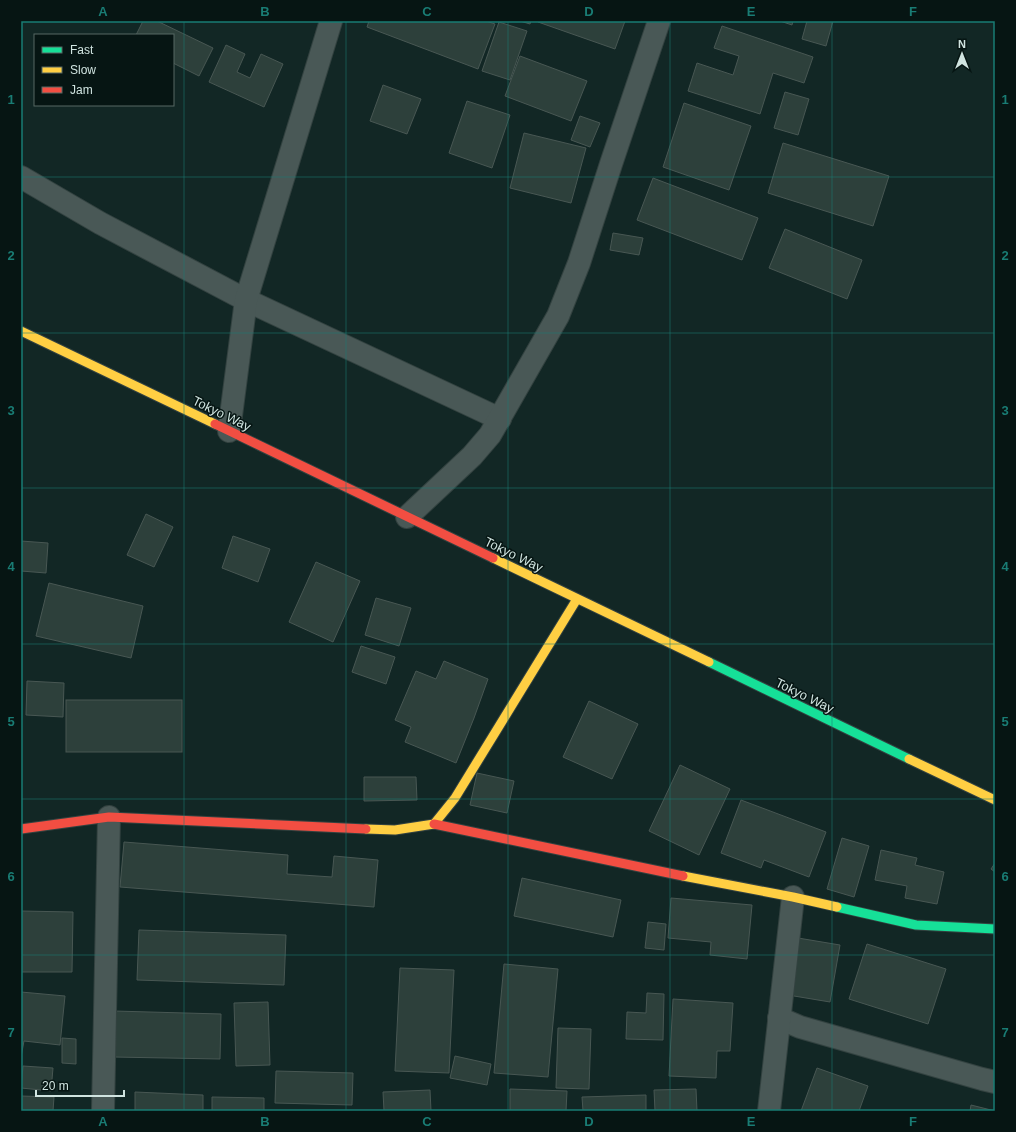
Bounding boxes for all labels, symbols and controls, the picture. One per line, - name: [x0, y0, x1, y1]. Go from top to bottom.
- text: A: [98, 4, 108, 19]
- text: B: [260, 4, 270, 19]
- text: C: [422, 4, 432, 19]
- text: D: [584, 4, 594, 19]
- text: E: [747, 4, 756, 19]
- text: F: [909, 4, 917, 19]
- legend: [34, 34, 174, 106]
- north arrow: [942, 34, 982, 74]
- text: N: [958, 38, 966, 50]
- text: Fast: [70, 43, 94, 57]
- text: Slow: [70, 63, 96, 77]
- text: Jam: [70, 83, 93, 97]
- text: 1: [7, 92, 15, 107]
- text: 1: [1001, 92, 1009, 107]
- text: 2: [7, 248, 15, 263]
- text: 2: [1001, 248, 1009, 263]
- street label: Tokyo Way: [190, 393, 254, 434]
- text: 3: [7, 403, 15, 418]
- text: 3: [1001, 403, 1009, 418]
- street label: Tokyo Way: [482, 534, 546, 575]
- text: 4: [7, 559, 15, 574]
- text: 4: [1001, 559, 1009, 574]
- street label: Tokyo Way: [773, 675, 837, 716]
- text: 5: [7, 714, 15, 729]
- text: 5: [1001, 714, 1009, 729]
- text: 6: [7, 869, 15, 884]
- text: 6: [1001, 869, 1009, 884]
- text: 7: [7, 1025, 15, 1040]
- text: 7: [1001, 1025, 1009, 1040]
- scale bar: [36, 1072, 124, 1098]
- text: 20 m: [42, 1079, 69, 1093]
- text: A: [98, 1114, 108, 1129]
- text: B: [260, 1114, 270, 1129]
- text: C: [422, 1114, 432, 1129]
- text: D: [584, 1114, 594, 1129]
- text: E: [747, 1114, 756, 1129]
- text: F: [909, 1114, 917, 1129]

